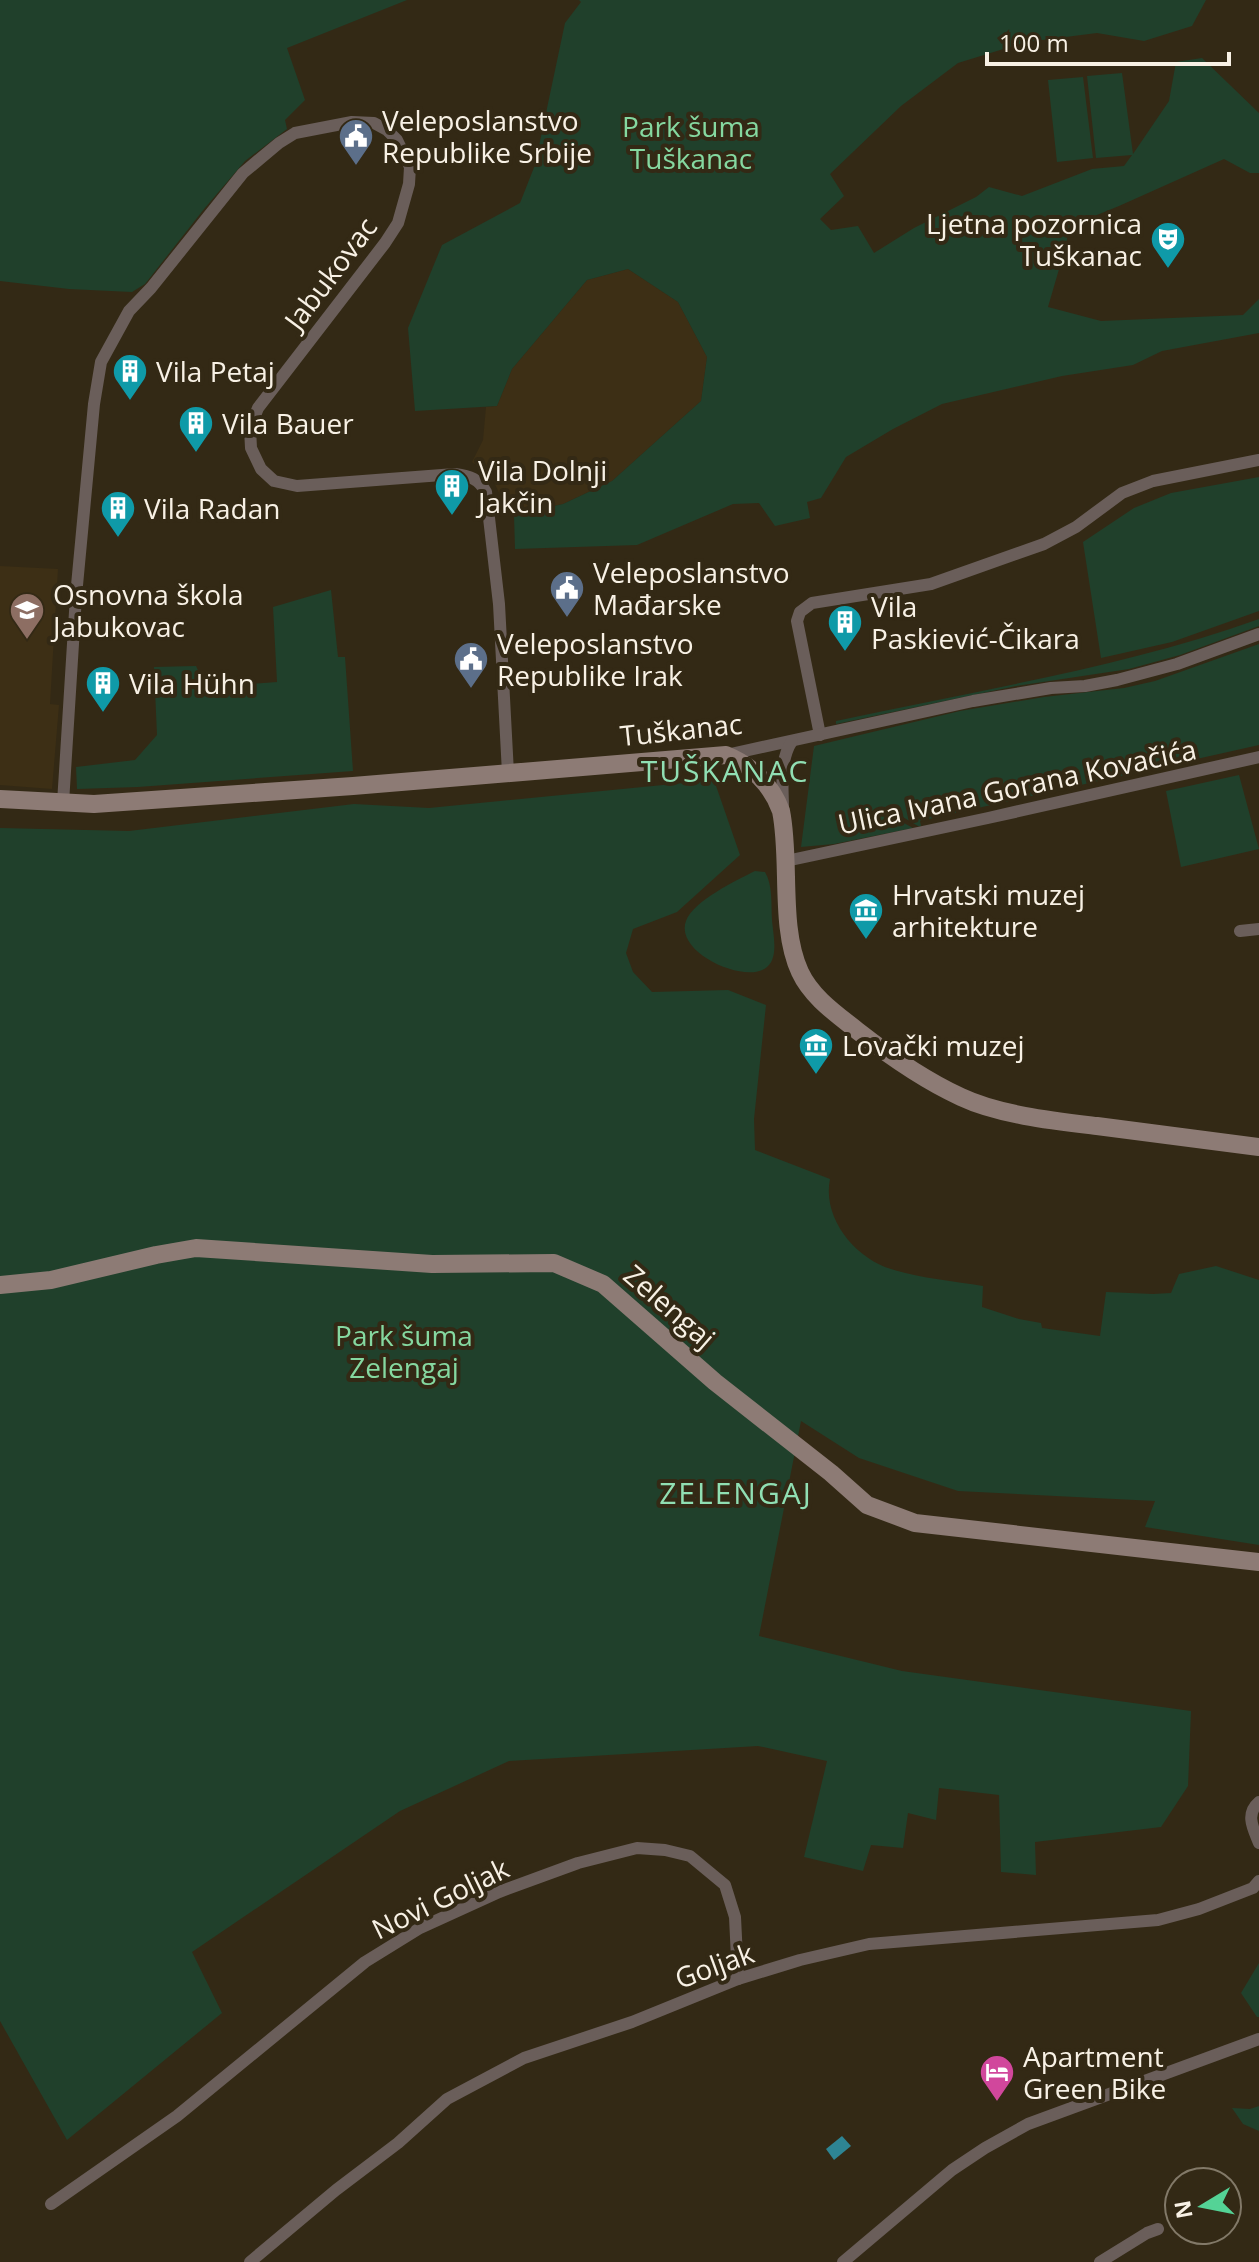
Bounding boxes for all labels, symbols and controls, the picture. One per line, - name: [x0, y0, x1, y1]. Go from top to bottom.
- scale bar: [987, 16, 1229, 66]
- text: 100 m: [999, 26, 1069, 59]
- place label: Veleposlanstvo Republike Srbije: [382, 101, 592, 171]
- park label: Park šuma Tuškanac: [622, 107, 760, 177]
- public building icon: Veleposlanstvo Republike Srbije: [337, 117, 375, 167]
- place label: Ljetna pozornica Tuškanac: [926, 204, 1142, 274]
- street label: Jabukovac: [273, 209, 385, 340]
- theatre icon: Ljetna pozornica Tuškanac: [1149, 220, 1187, 270]
- building icon: Vila Petaj: [111, 352, 149, 402]
- place label: Vila Petaj: [156, 352, 275, 390]
- building icon: Vila Bauer: [177, 404, 215, 454]
- place label: Vila Bauer: [222, 404, 354, 442]
- place label: Vila Dolnji Jakčin: [475, 451, 607, 521]
- building icon: Vila Dolnji Jakčin: [433, 467, 471, 517]
- building icon: Vila Radan: [99, 489, 137, 539]
- place label: Vila Radan: [144, 489, 280, 527]
- place label: Veleposlanstvo Mađarske: [593, 553, 789, 623]
- public building icon: Veleposlanstvo Mađarske: [548, 569, 586, 619]
- place label: Osnovna škola Jabukovac: [50, 575, 244, 645]
- place label: Vila Paskiević-Čikara: [871, 587, 1080, 657]
- school or university icon: Osnovna škola Jabukovac: [8, 591, 46, 641]
- building icon: Vila Paskiević-Čikara: [826, 603, 864, 653]
- place label: Veleposlanstvo Republike Irak: [497, 624, 693, 694]
- public building icon: Veleposlanstvo Republike Irak: [452, 640, 490, 690]
- building icon: Vila Hühn: [84, 664, 122, 714]
- place label: Vila Hühn: [129, 664, 255, 702]
- street label: Tuškanac: [618, 704, 744, 754]
- street label: Ulica Ivana Gorana Kovačića: [834, 729, 1200, 843]
- district label: TUŠKANAC: [641, 750, 809, 791]
- place label: Hrvatski muzej arhitekture: [892, 875, 1085, 945]
- museum icon: Hrvatski muzej arhitekture: [847, 891, 885, 941]
- museum icon: Lovački muzej: [797, 1026, 835, 1076]
- place label: Lovački muzej: [842, 1026, 1024, 1064]
- street label: Zelengaj: [616, 1256, 724, 1356]
- park label: Park šuma Zelengaj: [335, 1316, 473, 1386]
- district label: ZELENGAJ: [659, 1472, 813, 1513]
- street label: Novi Goljak: [365, 1848, 515, 1947]
- street label: Goljak: [669, 1933, 759, 1997]
- place label: Apartment Green Bike: [1023, 2037, 1166, 2107]
- hotel icon: Apartment Green Bike: [978, 2053, 1016, 2103]
- north arrow: [1163, 2166, 1243, 2246]
- text: N: [1166, 2198, 1199, 2221]

